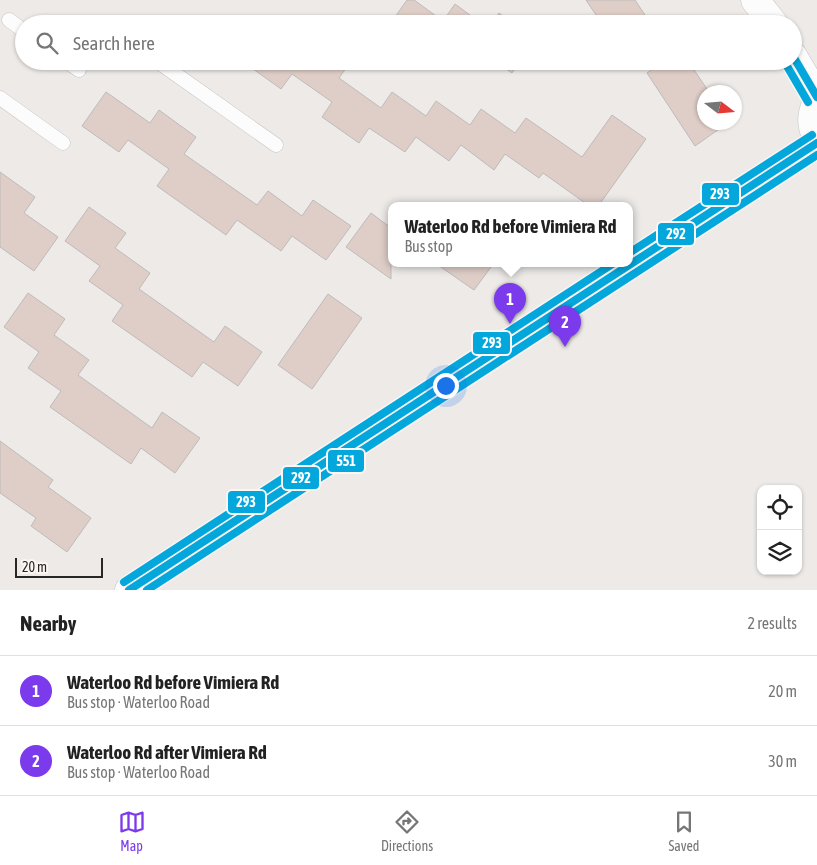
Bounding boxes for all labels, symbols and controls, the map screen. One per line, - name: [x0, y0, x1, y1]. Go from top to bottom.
- search box: [15, 15, 802, 70]
- icon: search: [33, 29, 61, 57]
- text: Search here: [73, 32, 155, 54]
- north arrow: [697, 85, 742, 130]
- line badge: 293: [701, 182, 740, 206]
- text: 293: [710, 186, 730, 202]
- popup: [388, 202, 633, 267]
- text: Waterloo Rd before Vimiera Rd: [404, 215, 617, 237]
- line badge: 292: [657, 222, 695, 246]
- text: 292: [666, 226, 686, 242]
- text: Bus stop: [404, 237, 453, 255]
- pin: 1: [494, 283, 526, 324]
- pin: 2: [549, 306, 581, 347]
- line badge: 293: [472, 331, 511, 355]
- text: 293: [482, 335, 502, 351]
- your location: [433, 373, 459, 399]
- line badge: 551: [327, 449, 365, 473]
- text: 551: [336, 453, 356, 469]
- line badge: 292: [282, 466, 320, 490]
- text: 292: [291, 470, 311, 486]
- map controls: [757, 485, 802, 575]
- button: locate: [757, 485, 802, 530]
- line badge: 293: [227, 490, 266, 514]
- text: 293: [236, 494, 256, 510]
- button: layers: [757, 530, 802, 575]
- scale bar: [15, 555, 102, 578]
- text: 20 m: [22, 559, 47, 575]
- text: Nearby: [20, 611, 76, 635]
- text: 2 results: [747, 614, 797, 632]
- text: Waterloo Rd before Vimiera Rd: [67, 671, 279, 693]
- text: 1: [32, 682, 40, 700]
- text: 20 m: [768, 682, 797, 700]
- text: Bus stop · Waterloo Road: [67, 693, 210, 711]
- text: Waterloo Rd after Vimiera Rd: [67, 741, 267, 763]
- text: 2: [32, 752, 40, 770]
- text: 30 m: [768, 752, 797, 770]
- text: Bus stop · Waterloo Road: [67, 763, 210, 781]
- tab: Map: [118, 808, 146, 854]
- tab: Directions: [381, 808, 433, 854]
- tab: Saved: [668, 808, 699, 854]

